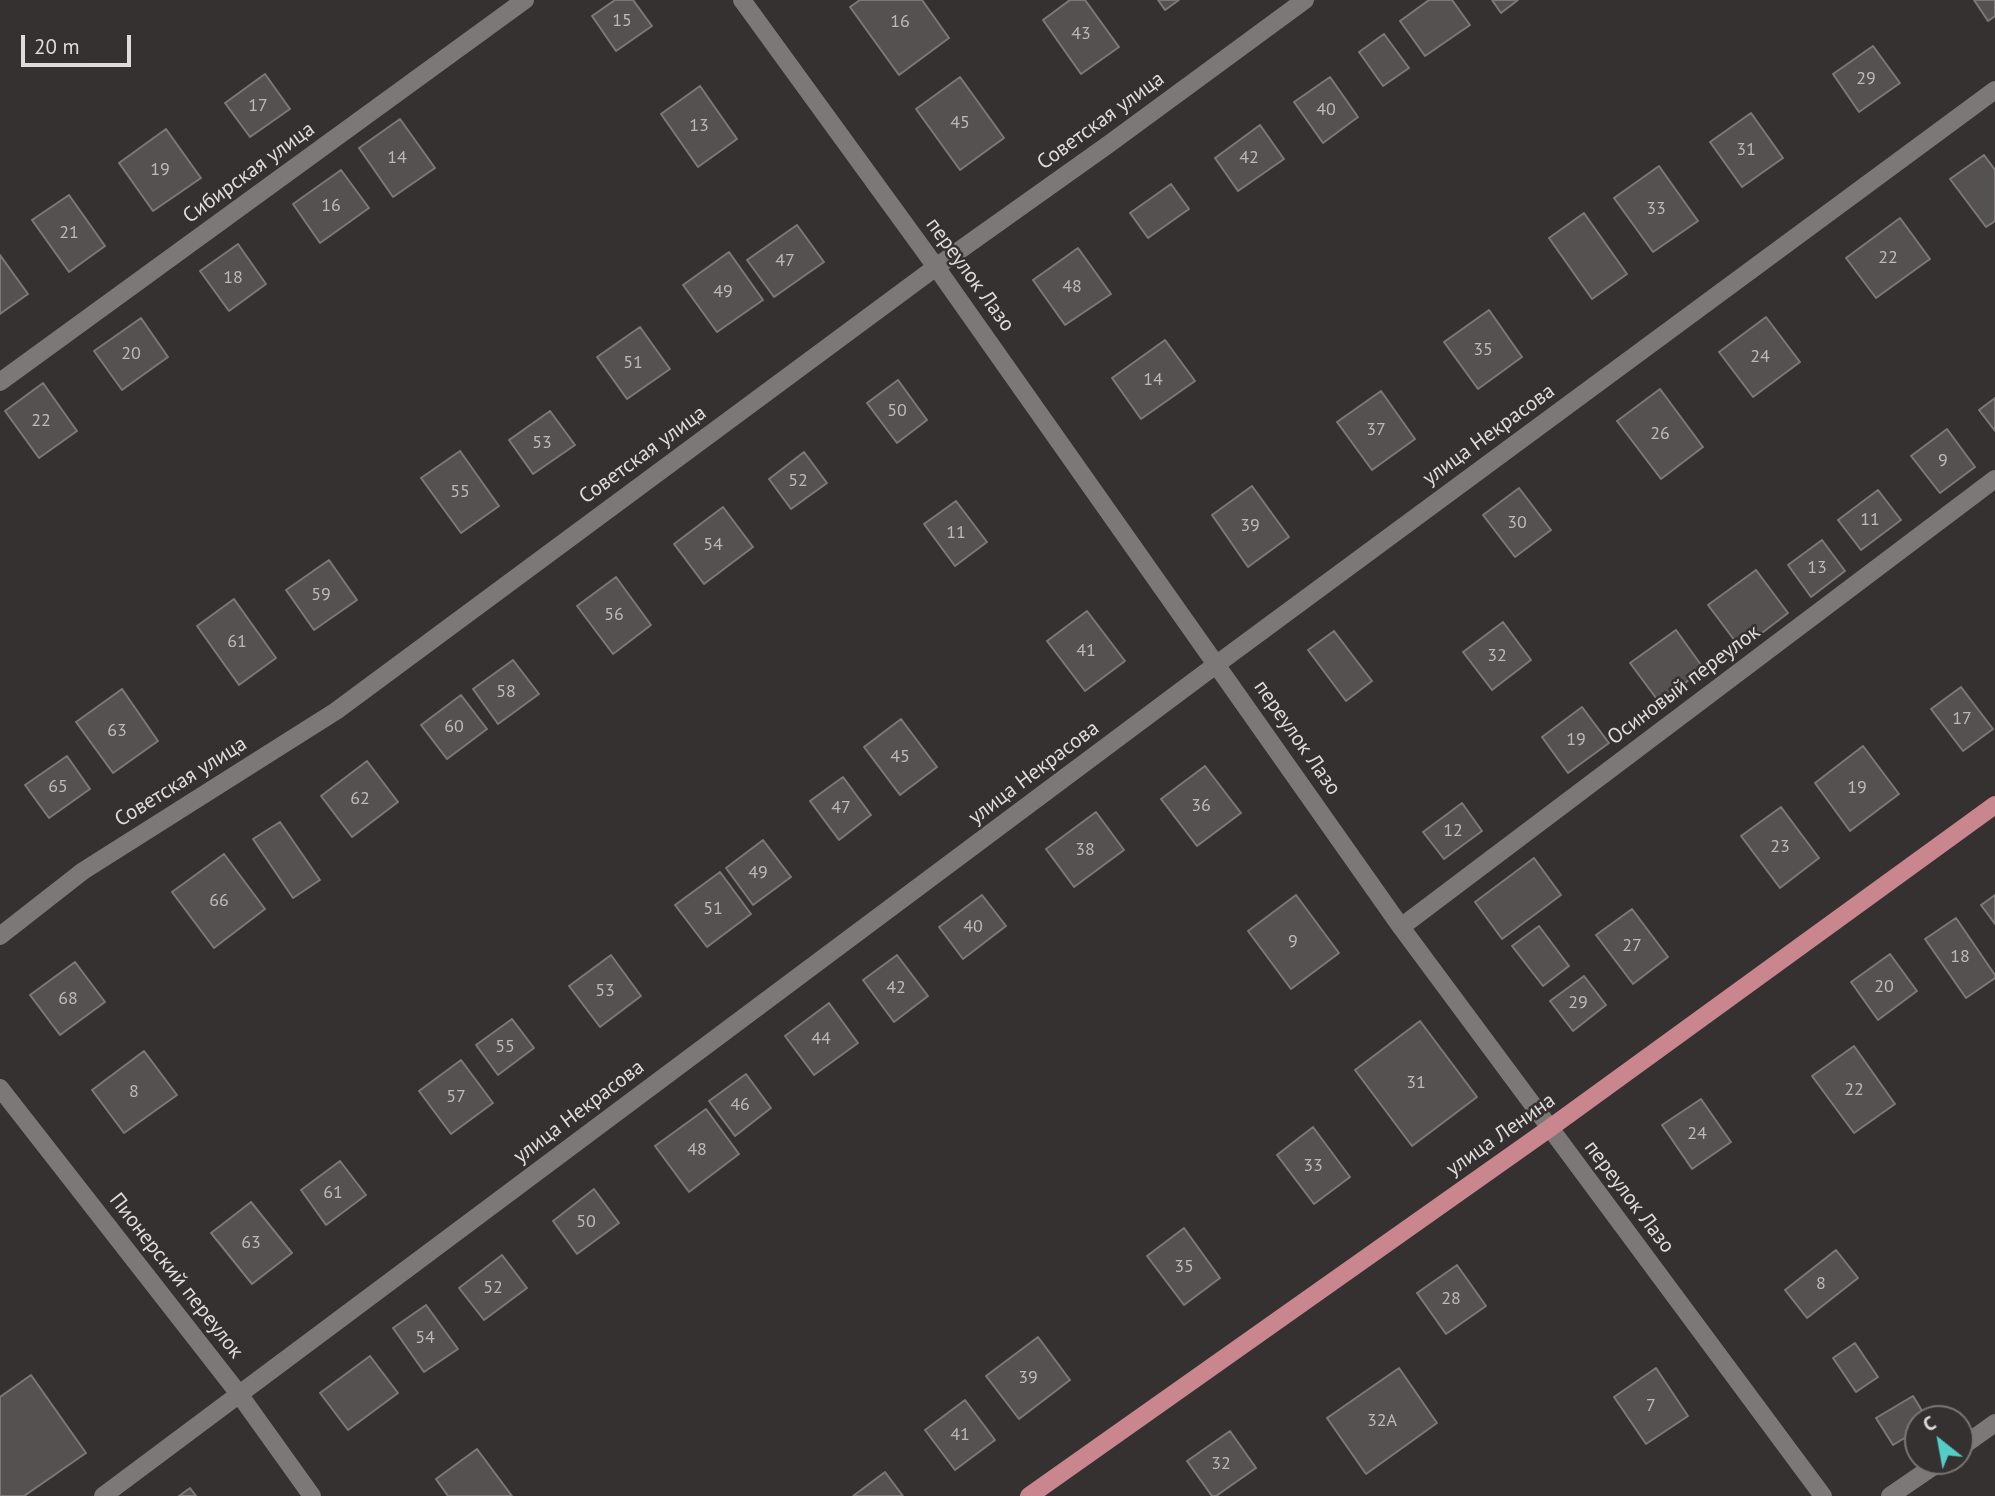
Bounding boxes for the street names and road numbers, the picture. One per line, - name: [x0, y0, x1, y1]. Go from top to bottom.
- street label: Советская улица: [1033, 67, 1169, 175]
- street label: Сибирская улица: [178, 117, 320, 229]
- street label: переулок Лазо: [920, 213, 1020, 337]
- street label: улица Некрасова: [1418, 379, 1560, 491]
- street label: Советская улица: [575, 401, 711, 509]
- street label: Осиновый переулок: [1603, 620, 1765, 750]
- street label: переулок Лазо: [1248, 676, 1346, 800]
- street label: улица Некрасова: [964, 716, 1104, 830]
- street label: Советская улица: [110, 731, 252, 833]
- street label: улица Некрасова: [509, 1055, 649, 1169]
- street label: улица Ленина: [1442, 1088, 1560, 1182]
- street label: переулок Лазо: [1578, 1136, 1680, 1258]
- street label: Пионерский переулок: [104, 1188, 248, 1364]

